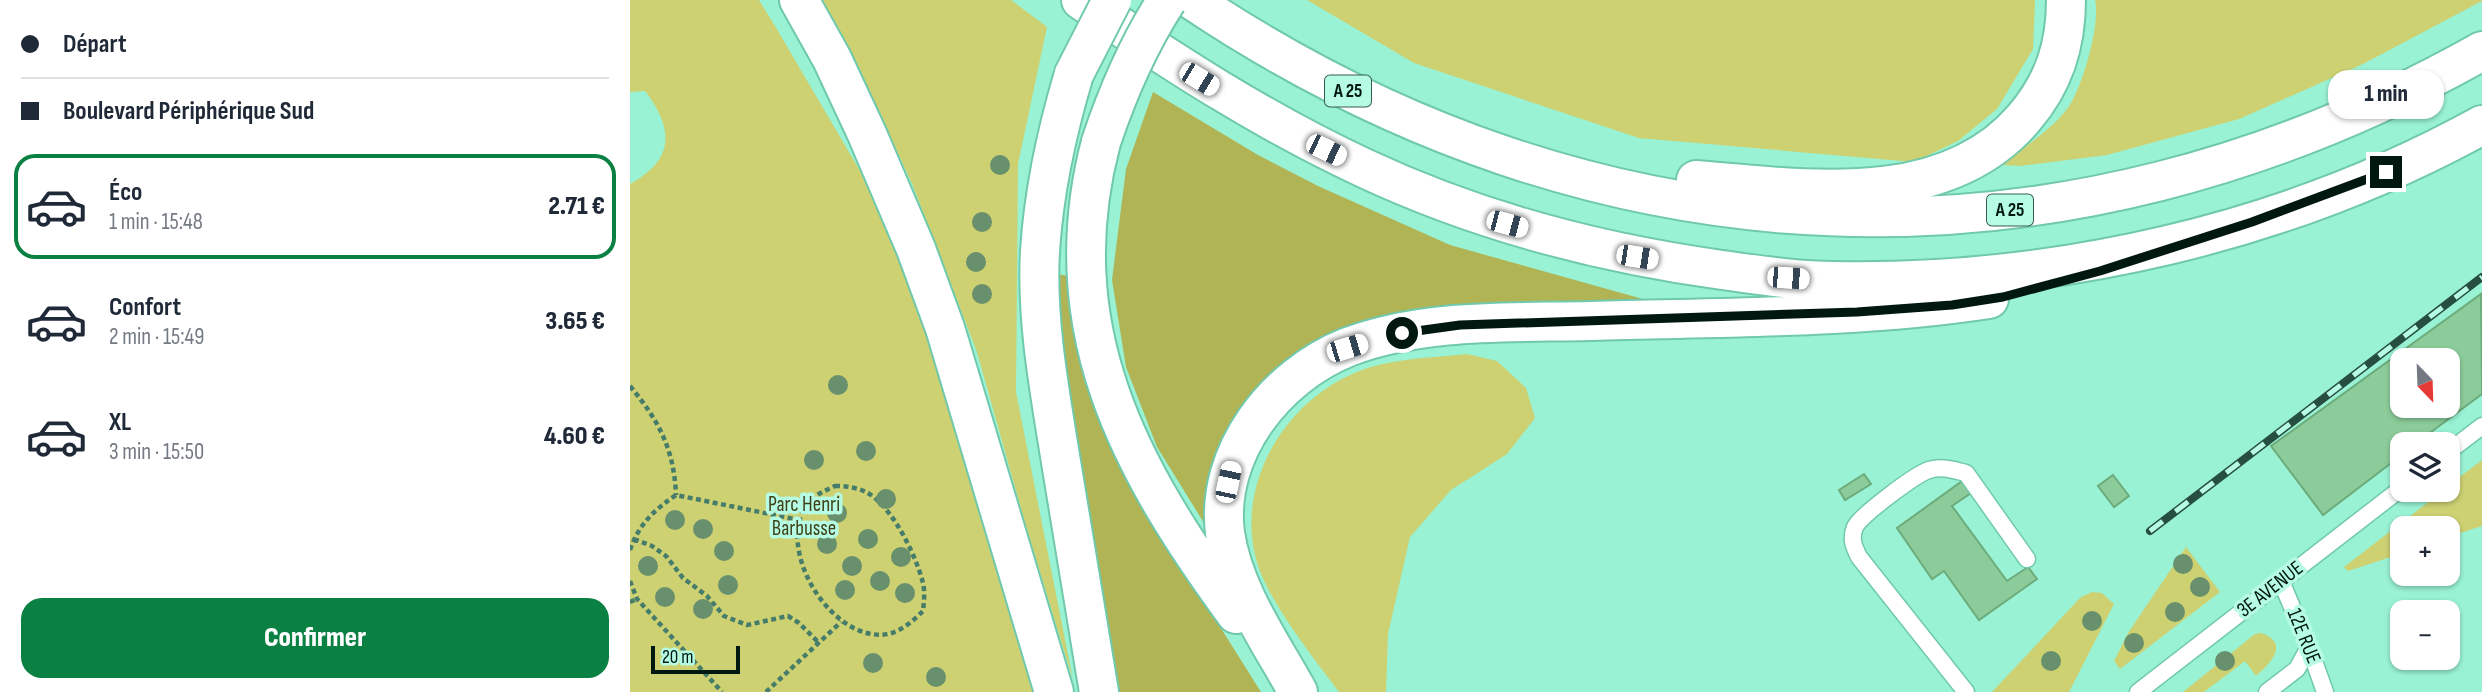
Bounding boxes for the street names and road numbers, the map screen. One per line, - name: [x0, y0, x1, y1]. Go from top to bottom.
- road number: A 25: [1325, 76, 1371, 106]
- road number: A 25: [1987, 194, 2033, 226]
- street label: 3E AVENUE: [2232, 555, 2308, 623]
- street label: 12E RUE: [2282, 605, 2326, 667]

